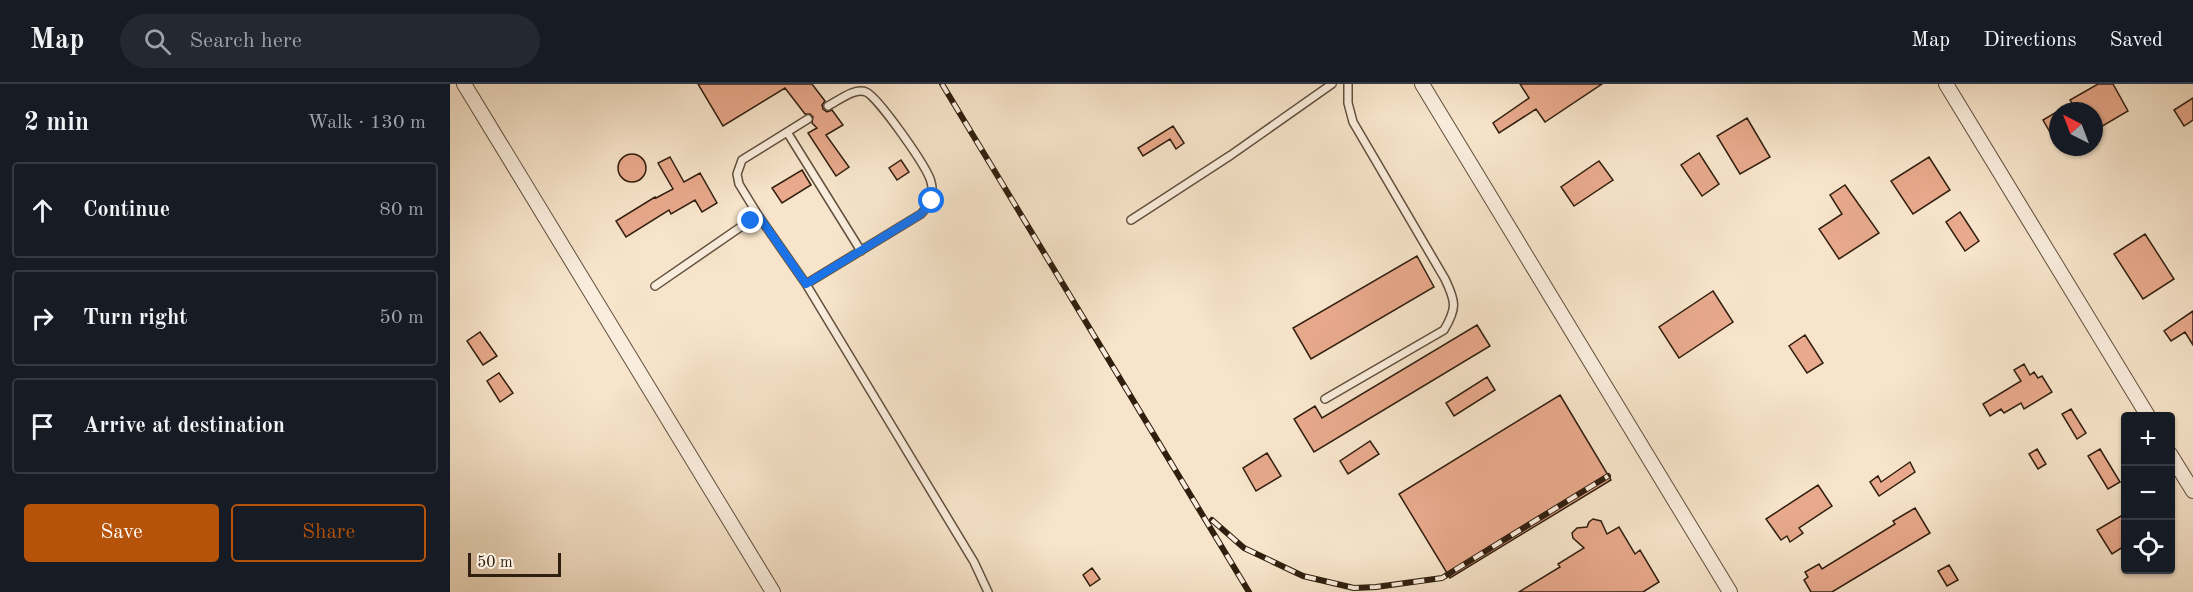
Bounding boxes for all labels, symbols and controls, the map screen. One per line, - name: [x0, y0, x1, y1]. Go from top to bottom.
- search box: [120, 14, 540, 68]
- icon: search: [141, 25, 174, 58]
- text: Map: [30, 27, 84, 55]
- text: Search here: [189, 30, 302, 52]
- text: Map: [1911, 30, 1950, 51]
- text: Directions: [1983, 30, 2077, 51]
- text: Saved: [2110, 30, 2163, 51]
- north arrow: [2049, 102, 2103, 156]
- text: 2 min: [24, 110, 89, 136]
- text: Walk · 130 m: [307, 113, 426, 133]
- route start: [918, 187, 944, 213]
- icon: ahead: [26, 194, 59, 227]
- text: Continue: [83, 199, 170, 221]
- text: 80 m: [379, 200, 424, 220]
- route end: [737, 207, 763, 233]
- icon: right: [26, 302, 59, 335]
- text: Turn right: [83, 307, 187, 329]
- text: 50 m: [379, 308, 424, 328]
- icon: arrive: [26, 410, 59, 443]
- map controls: [2121, 412, 2175, 574]
- button: +: [2121, 412, 2175, 466]
- text: Arrive at destination: [83, 415, 285, 437]
- button: −: [2121, 466, 2175, 520]
- button: Save: [24, 504, 219, 562]
- button: Share: [231, 504, 426, 562]
- button: locate: [2121, 520, 2175, 574]
- scale bar: [468, 550, 561, 578]
- text: 50 m: [477, 555, 513, 571]

